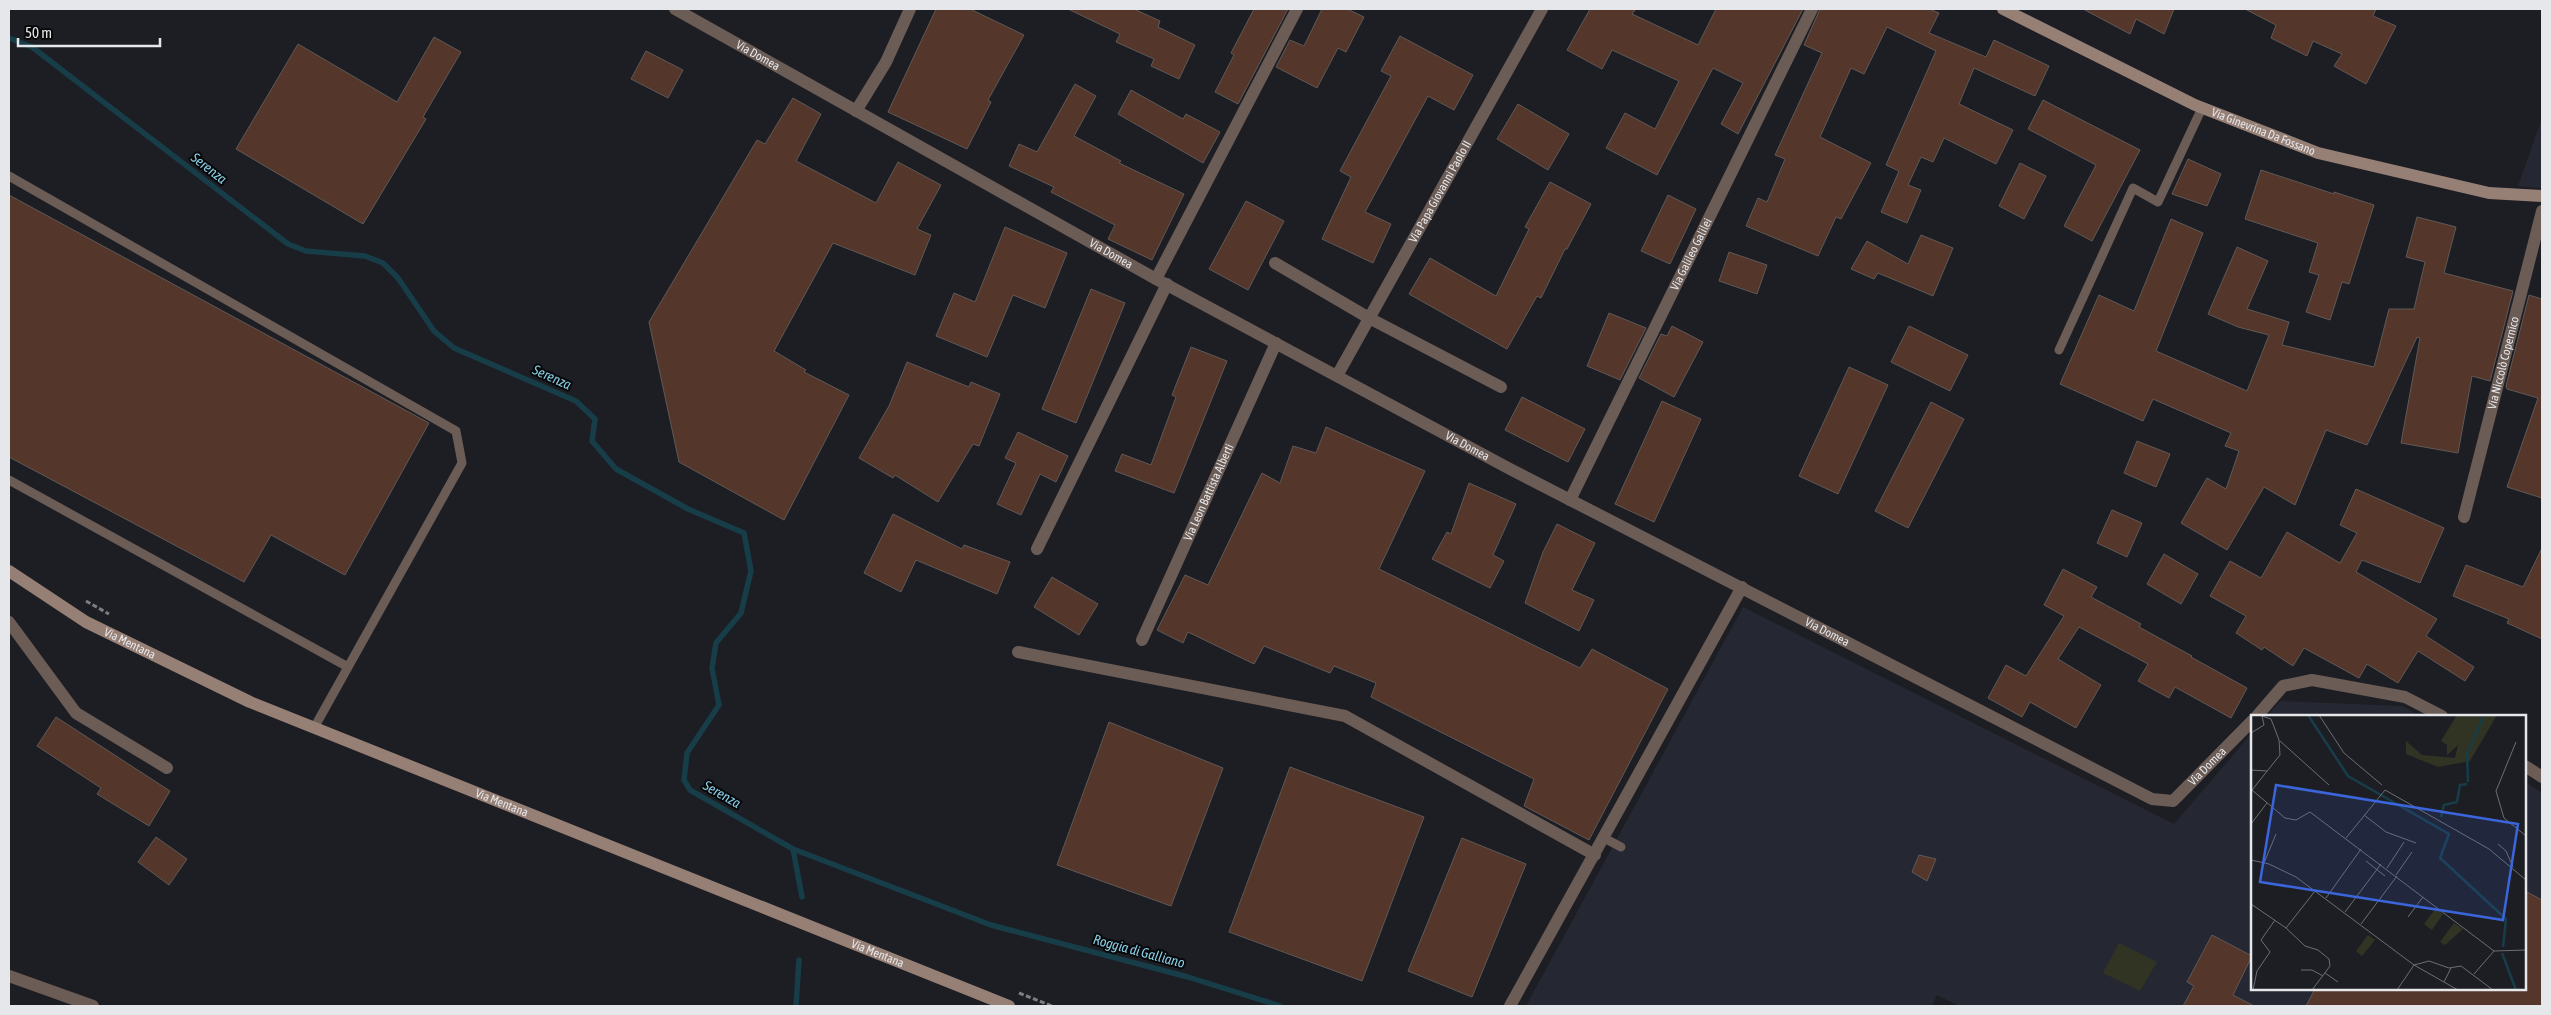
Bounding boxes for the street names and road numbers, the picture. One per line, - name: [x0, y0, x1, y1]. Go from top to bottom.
- street label: Via Domea: [734, 38, 782, 73]
- street label: Via Ginevrina Da Fossano: [2209, 105, 2318, 158]
- street label: Via Papa Giovanni Paolo II: [1406, 138, 1474, 245]
- street label: Via Galileo Galilei: [1667, 216, 1715, 293]
- street label: Via Domea: [1087, 236, 1135, 272]
- street label: Via Niccolò Copernico: [2485, 315, 2522, 411]
- street label: Via Domea: [1443, 429, 1492, 464]
- street label: Via Leon Battista Alberti: [1181, 442, 1237, 543]
- street label: Via Domea: [1803, 615, 1852, 649]
- street label: Via Mentana: [102, 625, 158, 662]
- street label: Via Domea: [2185, 744, 2229, 788]
- street label: Via Mentana: [473, 786, 530, 820]
- street label: Via Mentana: [849, 937, 906, 970]

